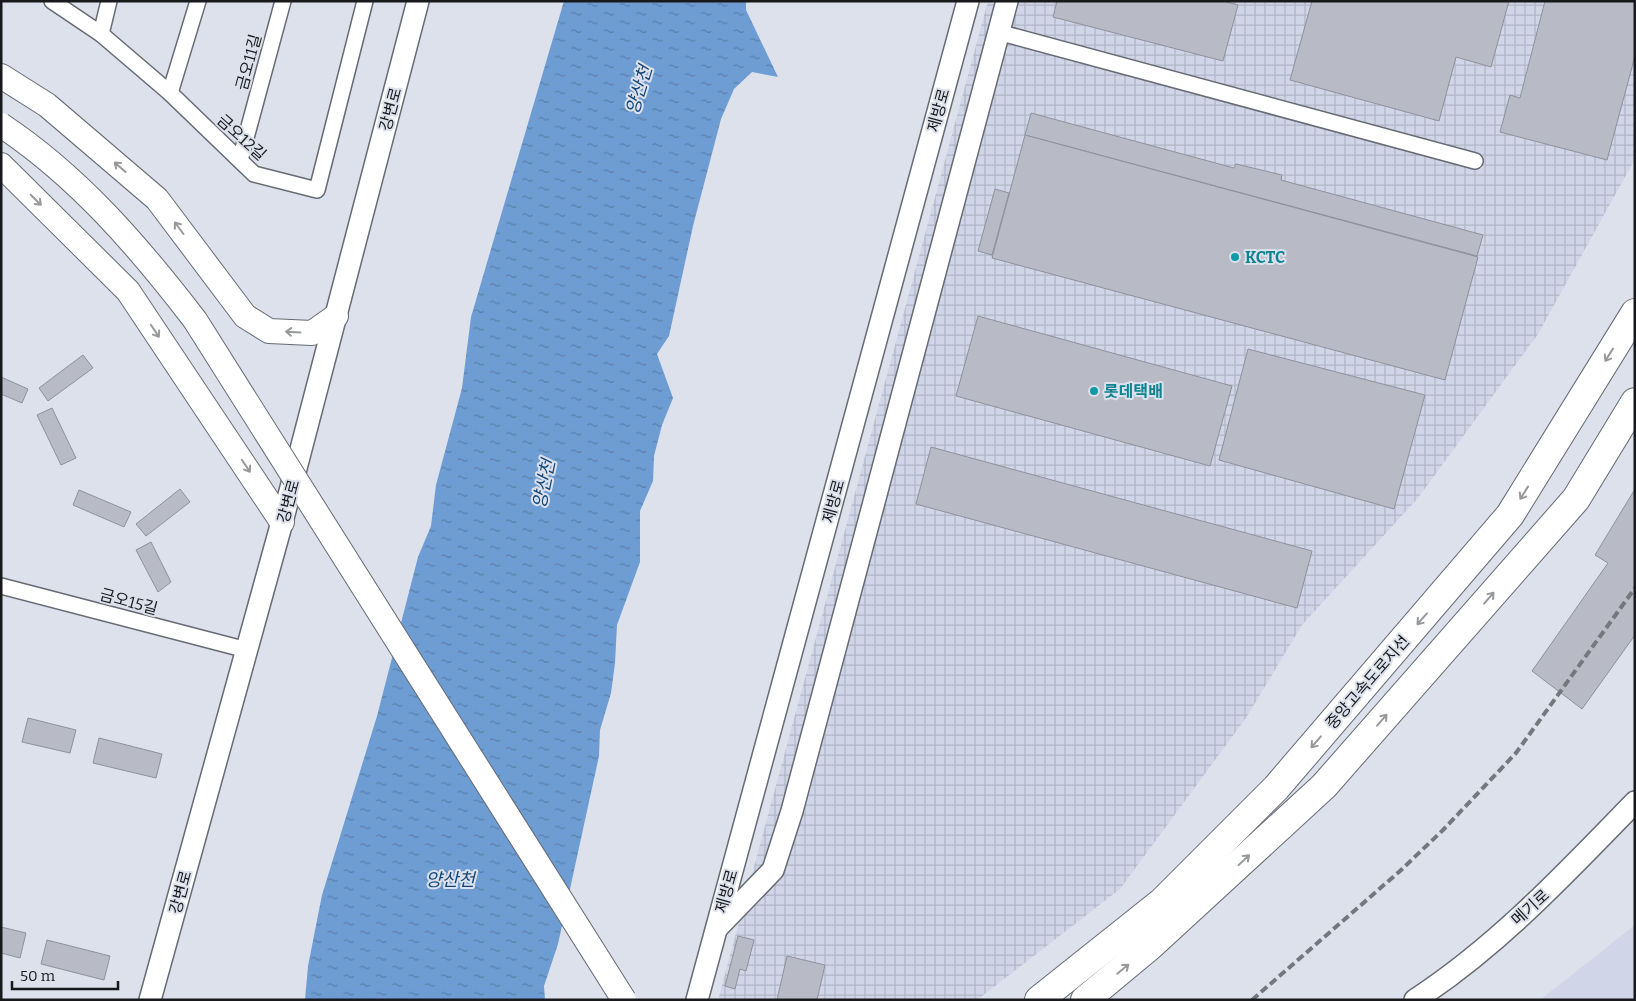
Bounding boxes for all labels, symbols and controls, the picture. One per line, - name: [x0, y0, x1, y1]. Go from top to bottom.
- street label: 금오11길: [232, 32, 265, 92]
- water label: 양산천: [621, 61, 657, 117]
- street label: 강변로: [376, 85, 405, 133]
- street label: 제방로: [924, 86, 953, 134]
- street label: 금오12길: [213, 110, 270, 164]
- one-way arrow: [113, 161, 126, 173]
- one-way arrow: [30, 193, 42, 206]
- one-way arrow: [173, 222, 184, 235]
- place label: KCTC: [1245, 248, 1285, 267]
- marker: KCTC: [1229, 251, 1241, 263]
- one-way arrow: [150, 324, 161, 338]
- one-way arrow: [285, 328, 301, 337]
- one-way arrow: [1604, 347, 1614, 361]
- place label: 롯데택배: [1104, 382, 1163, 401]
- marker: 롯데택배: [1088, 385, 1100, 397]
- water label: 양산천: [528, 455, 560, 511]
- one-way arrow: [241, 459, 251, 473]
- street label: 강변로: [274, 477, 303, 525]
- street label: 제방로: [819, 477, 848, 525]
- one-way arrow: [1519, 485, 1529, 499]
- street label: 금오15길: [98, 585, 160, 618]
- one-way arrow: [1483, 591, 1495, 604]
- one-way arrow: [1416, 612, 1427, 625]
- street label: 중앙고속도로지선: [1322, 632, 1413, 733]
- one-way arrow: [1376, 714, 1387, 727]
- one-way arrow: [1311, 735, 1322, 748]
- one-way arrow: [1237, 854, 1250, 866]
- street label: 제방로: [711, 867, 742, 915]
- street label: 강변로: [166, 868, 195, 916]
- water label: 양산천: [425, 869, 477, 891]
- street label: 메기로: [1508, 885, 1553, 929]
- scale bar: [12, 958, 119, 990]
- one-way arrow: [1116, 963, 1129, 974]
- text: 50 m: [20, 967, 56, 985]

